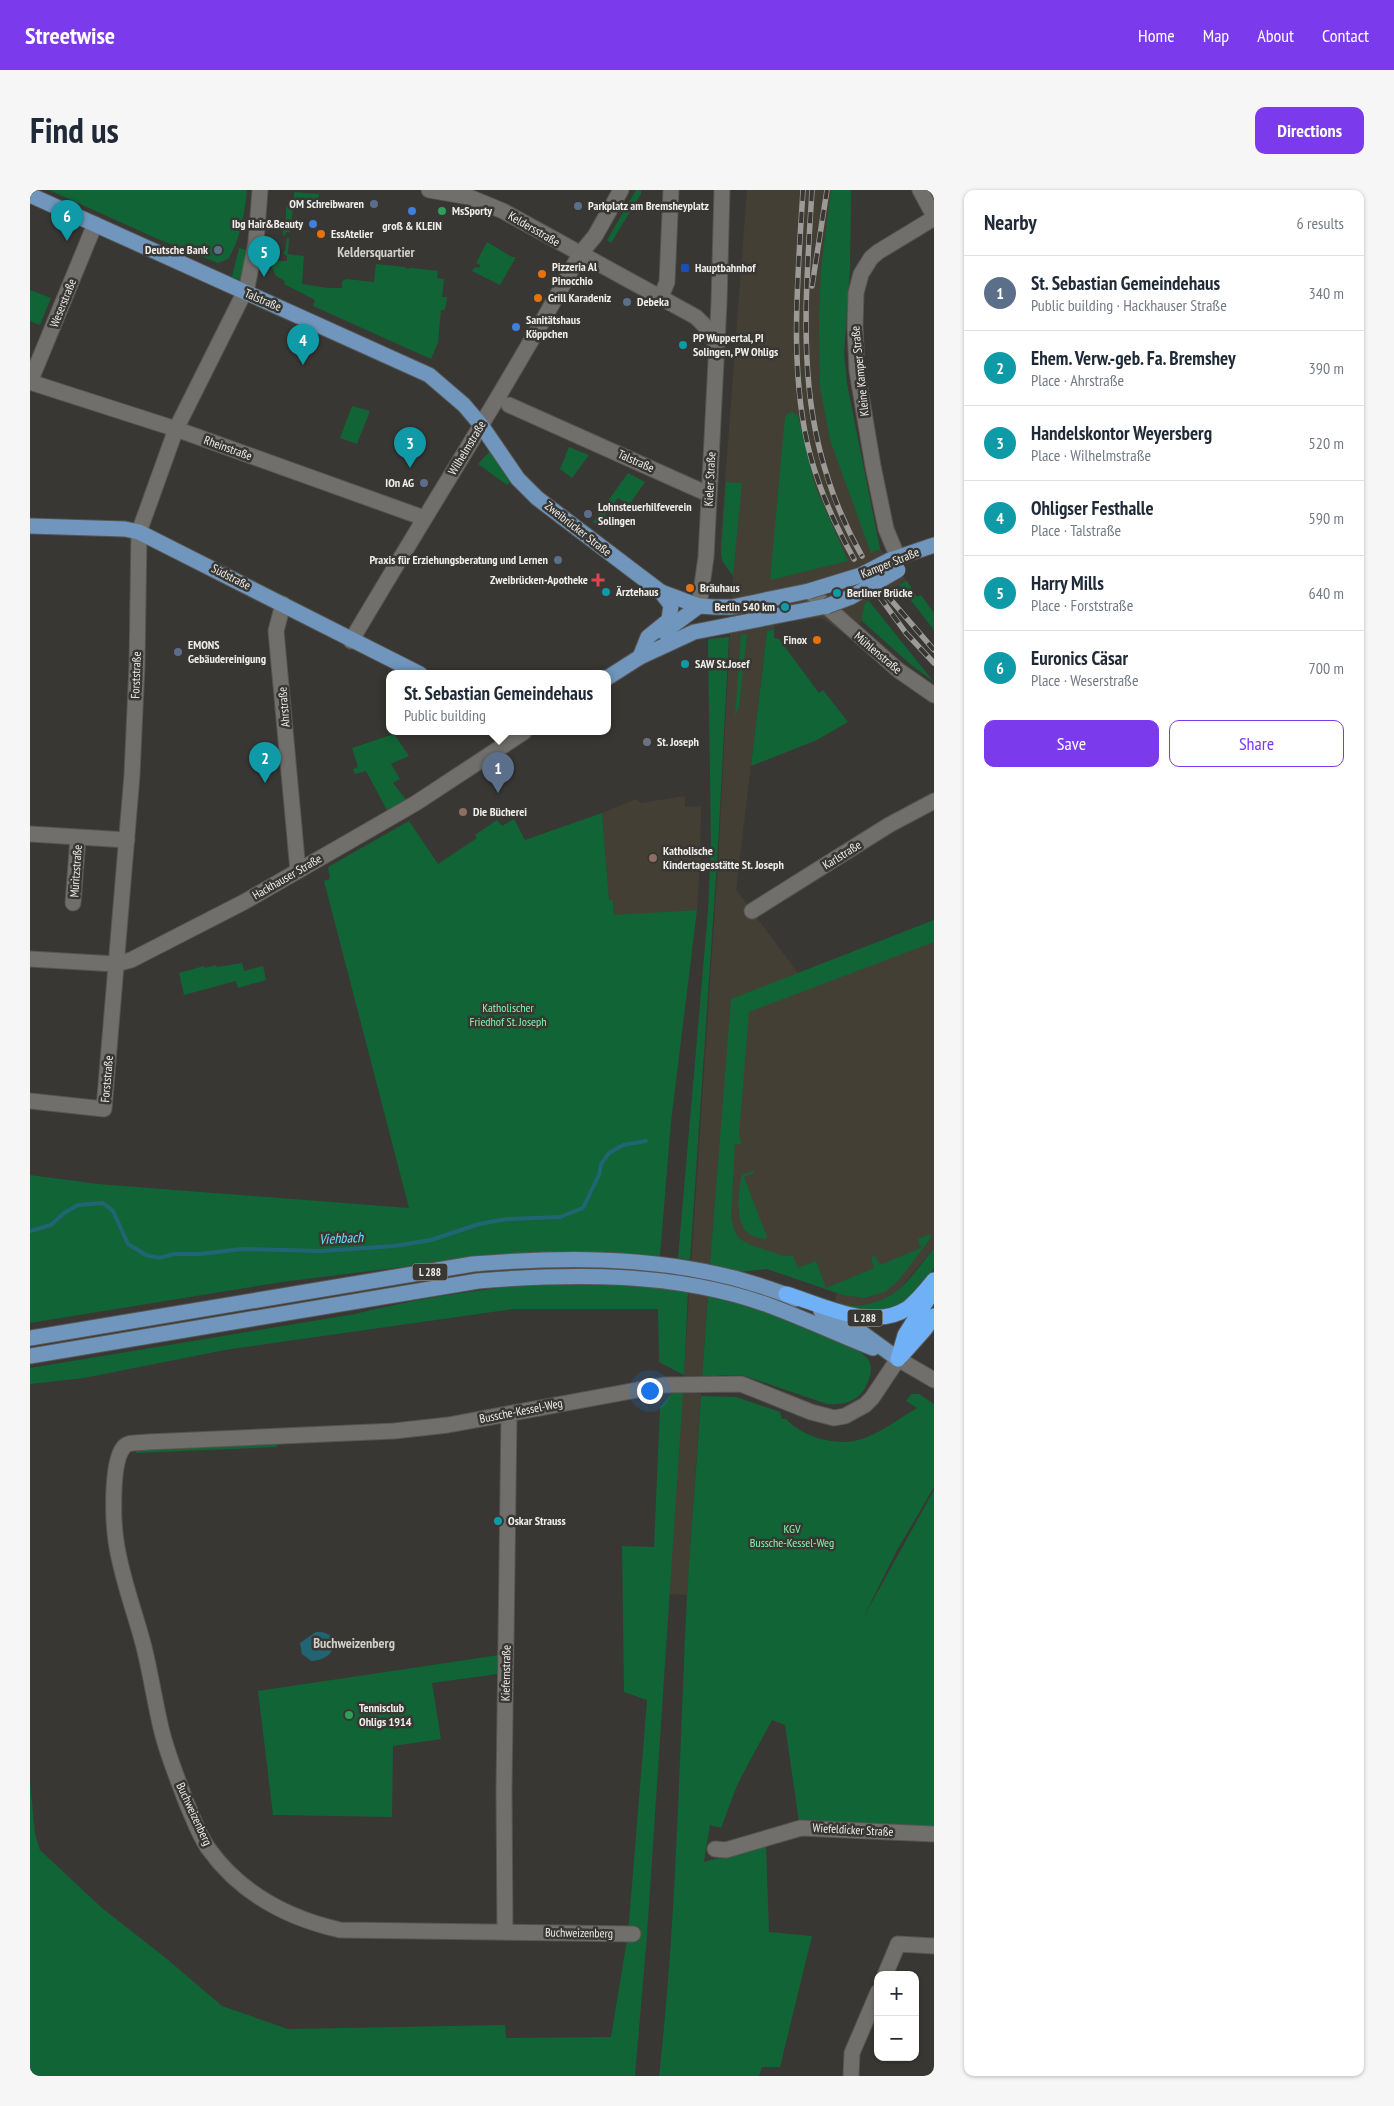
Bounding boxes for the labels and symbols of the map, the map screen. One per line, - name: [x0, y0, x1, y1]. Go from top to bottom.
- place label: OM Schreibwaren: [289, 196, 364, 211]
- marker: OM Schreibwaren: [368, 198, 380, 210]
- place label: Parkplatz am Bremsheyplatz: [588, 198, 709, 213]
- pin: 6: [51, 200, 83, 241]
- marker: Parkplatz am Bremsheyplatz: [572, 200, 584, 212]
- place label: MsSporty: [452, 203, 492, 218]
- marker: groß & KLEIN: [406, 205, 418, 217]
- marker: MsSporty: [436, 205, 448, 217]
- street label: Keldersstraße: [506, 208, 563, 249]
- place label: Ibg Hair&Beauty: [232, 216, 303, 231]
- marker: Ibg Hair&Beauty: [307, 218, 319, 230]
- place label: groß & KLEIN: [382, 218, 442, 233]
- place label: EssAtelier: [331, 226, 374, 241]
- marker: EssAtelier: [315, 228, 327, 240]
- pin: 5: [248, 236, 280, 277]
- place label: Deutsche Bank: [145, 242, 208, 257]
- district label: Keldersquartier: [337, 243, 416, 261]
- marker: Deutsche Bank: [212, 244, 224, 256]
- place label: Pizzeria Al Pinocchio: [552, 259, 597, 288]
- place label: Hauptbahnhof: [695, 260, 756, 275]
- marker: Hauptbahnhof: [679, 262, 691, 274]
- marker: Pizzeria Al Pinocchio: [536, 268, 548, 280]
- street label: Weserstraße: [46, 276, 79, 329]
- street label: Talstraße: [243, 285, 284, 314]
- place label: Grill Karadeniz: [548, 290, 612, 305]
- marker: Grill Karadeniz: [532, 292, 544, 304]
- place label: Debeka: [637, 294, 669, 309]
- marker: Debeka: [621, 296, 633, 308]
- place label: Sanitätshaus Köppchen: [526, 312, 580, 341]
- marker: Sanitätshaus Köppchen: [510, 321, 522, 333]
- pin: 4: [287, 324, 319, 365]
- street label: Kleine Kamper Straße: [847, 325, 872, 417]
- place label: PP Wuppertal, PI Solingen, PW Ohligs: [693, 330, 778, 359]
- marker: PP Wuppertal, PI Solingen, PW Ohligs: [677, 339, 689, 351]
- street label: Wilhelmstraße: [445, 418, 489, 478]
- pin: 3: [394, 427, 426, 468]
- street label: Rheinstraße: [202, 432, 254, 463]
- street label: Talstraße: [616, 446, 657, 475]
- street label: Kieler Straße: [701, 451, 718, 507]
- place label: IOn AG: [385, 475, 414, 490]
- marker: IOn AG: [418, 477, 430, 489]
- street label: Zweibrücker Straße: [542, 498, 615, 559]
- place label: Lohnsteuerhilfeverein Solingen: [598, 499, 692, 528]
- marker: Lohnsteuerhilfeverein Solingen: [582, 508, 594, 520]
- street label: Kamper Straße: [858, 544, 921, 581]
- place label: Praxis für Erziehungsberatung und Lernen: [369, 552, 548, 567]
- marker: Praxis für Erziehungsberatung und Lernen: [552, 554, 564, 566]
- street label: Südstraße: [209, 560, 253, 593]
- place label: Zweibrücken-Apotheke: [490, 572, 588, 587]
- marker: Zweibrücken-Apotheke: [592, 574, 604, 586]
- place label: Bräuhaus: [700, 580, 740, 595]
- marker: Bräuhaus: [684, 582, 696, 594]
- place label: Ärztehaus: [615, 584, 658, 599]
- place label: Berliner Brücke: [847, 585, 913, 600]
- marker: Ärztehaus: [600, 586, 612, 598]
- marker: Berliner Brücke: [831, 587, 843, 599]
- place label: Berlin 540 km: [714, 599, 775, 614]
- marker: Berlin 540 km: [779, 601, 791, 613]
- street label: Mühlenstraße: [852, 628, 905, 677]
- place label: Finox: [784, 632, 808, 647]
- marker: Finox: [811, 634, 823, 646]
- place label: EMONS Gebäudereinigung: [188, 637, 266, 666]
- marker: EMONS Gebäudereinigung: [172, 646, 184, 658]
- street label: Forststraße: [127, 651, 144, 699]
- place label: SAW St.Josef: [695, 656, 750, 671]
- marker: SAW St.Josef: [679, 658, 691, 670]
- street label: Ahrstraße: [274, 686, 293, 728]
- place label: St. Joseph: [657, 734, 699, 749]
- marker: St. Joseph: [641, 736, 653, 748]
- pin: 2: [249, 742, 281, 783]
- pin: 1: [482, 752, 514, 793]
- place label: Die Bücherei: [473, 804, 527, 819]
- marker: Die Bücherei: [457, 806, 469, 818]
- street label: Karlstraße: [820, 837, 864, 872]
- place label: Katholische Kindertagesstätte St. Joseph: [663, 843, 784, 872]
- street label: Müritzstraße: [66, 844, 85, 898]
- street label: Hackhauser Straße: [249, 851, 324, 902]
- marker: Katholische Kindertagesstätte St. Joseph: [647, 852, 659, 864]
- park label: Katholischer Friedhof St. Joseph: [470, 1000, 546, 1029]
- street label: Forststraße: [97, 1055, 116, 1103]
- water label: Viehbach: [318, 1228, 364, 1248]
- road number: L 288: [412, 1264, 448, 1280]
- road number: L 288: [848, 1310, 882, 1326]
- your location: [637, 1378, 663, 1404]
- street label: Bussche-Kessel-Weg: [478, 1395, 564, 1426]
- place label: Oskar Strauss: [508, 1513, 566, 1528]
- marker: Oskar Strauss: [492, 1515, 504, 1527]
- park label: KGV Bussche-Kessel-Weg: [750, 1521, 834, 1550]
- district label: Buchweizenberg: [313, 1634, 395, 1652]
- street label: Kiefernstraße: [498, 1645, 513, 1701]
- place label: Tennisclub Ohligs 1914: [359, 1700, 412, 1729]
- marker: Tennisclub Ohligs 1914: [343, 1709, 355, 1721]
- street label: Buchweizenberg: [173, 1780, 216, 1848]
- street label: Wiefeldicker Straße: [812, 1820, 894, 1839]
- street label: Buchweizenberg: [545, 1924, 613, 1941]

